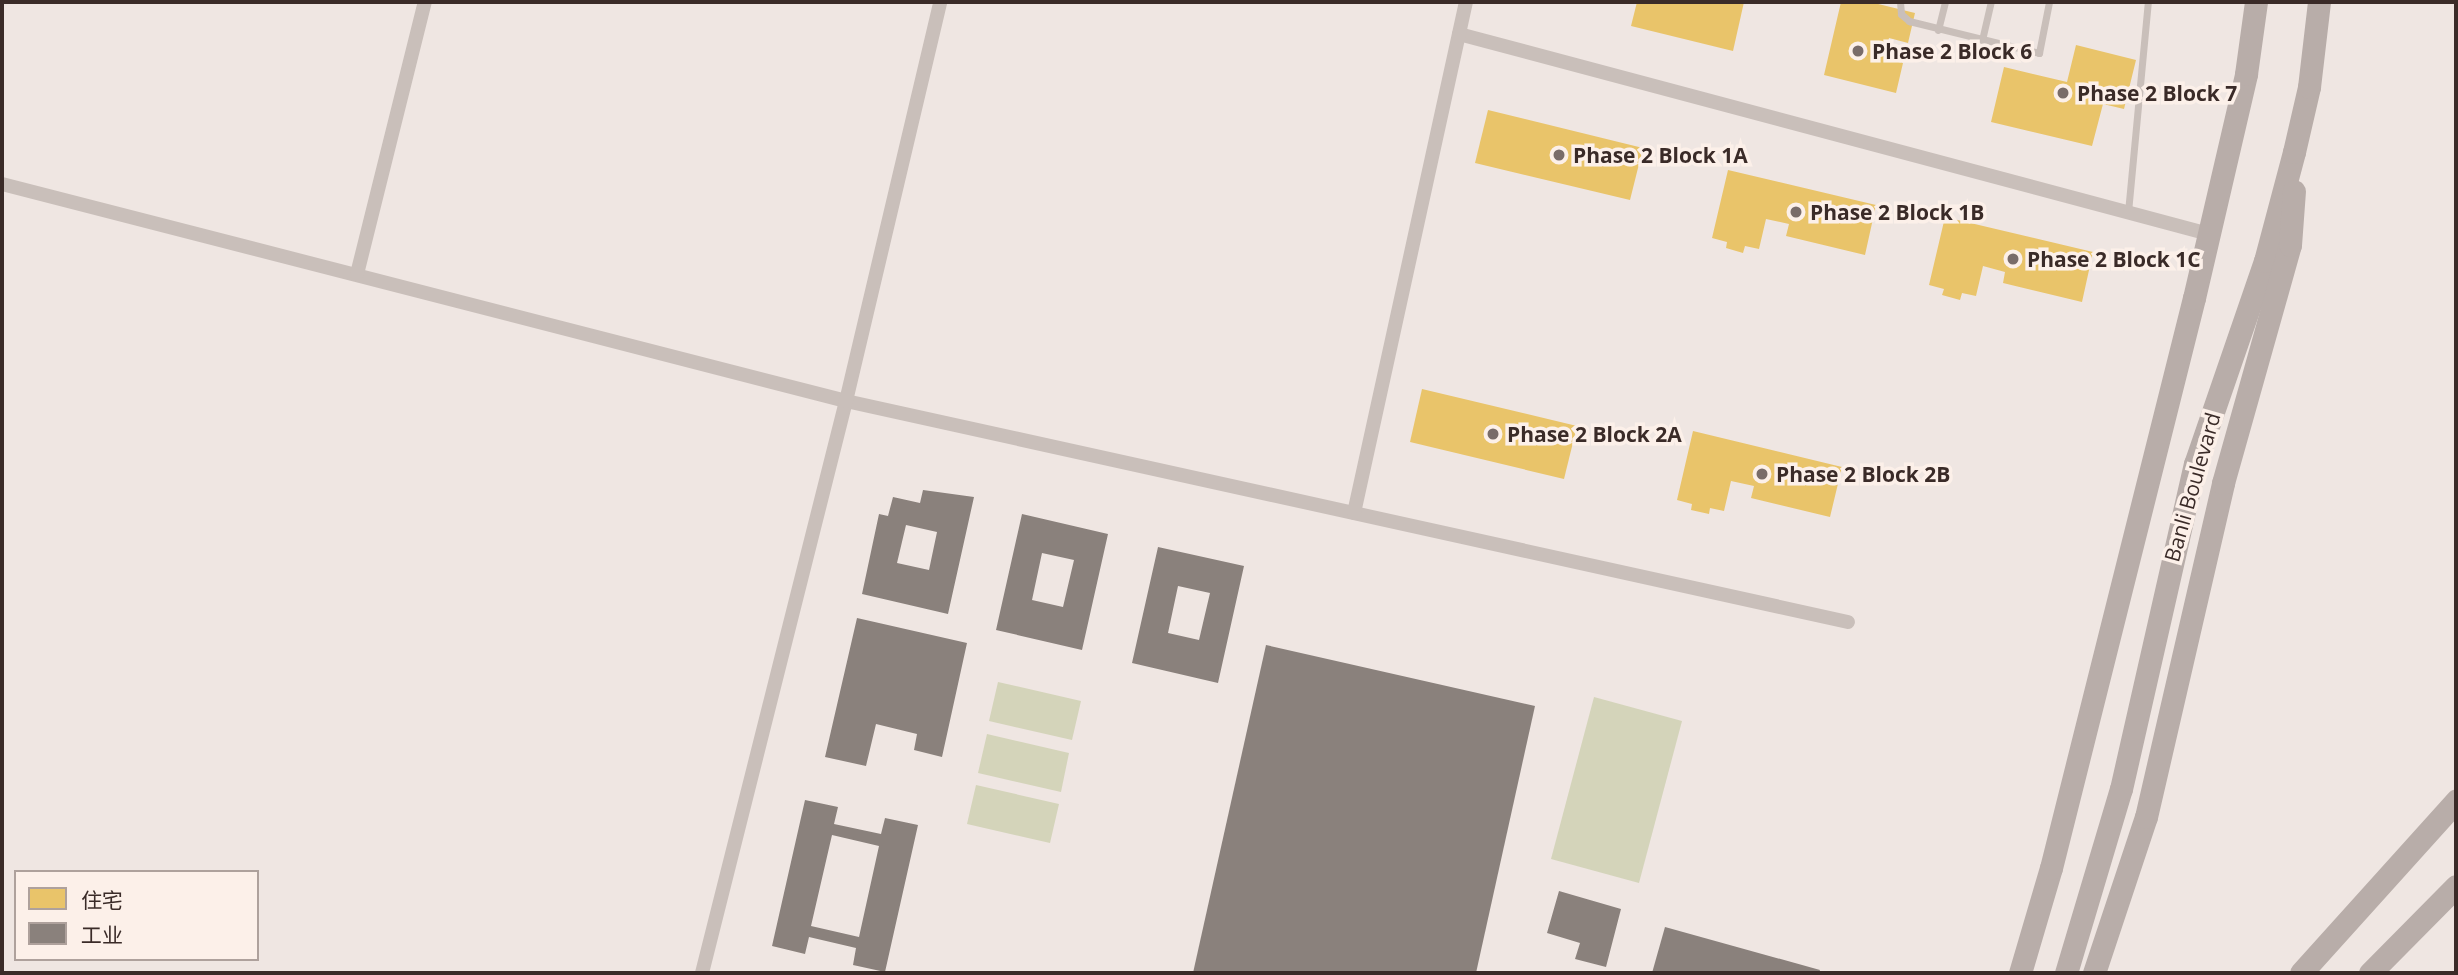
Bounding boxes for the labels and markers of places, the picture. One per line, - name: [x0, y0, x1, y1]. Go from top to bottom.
- place label: Phase 2 Block 6: [1872, 38, 2032, 64]
- marker: Phase 2 Block 6: [1850, 43, 1866, 59]
- place label: Phase 2 Block 7: [2077, 80, 2237, 106]
- marker: Phase 2 Block 7: [2055, 85, 2071, 101]
- place label: Phase 2 Block 1A: [1573, 142, 1748, 168]
- marker: Phase 2 Block 1A: [1551, 147, 1567, 163]
- place label: Phase 2 Block 1B: [1810, 199, 1984, 225]
- marker: Phase 2 Block 1B: [1788, 204, 1804, 220]
- place label: Phase 2 Block 1C: [2027, 246, 2201, 272]
- marker: Phase 2 Block 1C: [2005, 251, 2021, 267]
- place label: Phase 2 Block 2A: [1507, 421, 1682, 447]
- marker: Phase 2 Block 2A: [1485, 426, 1501, 442]
- place label: Phase 2 Block 2B: [1776, 461, 1950, 487]
- marker: Phase 2 Block 2B: [1754, 466, 1770, 482]

